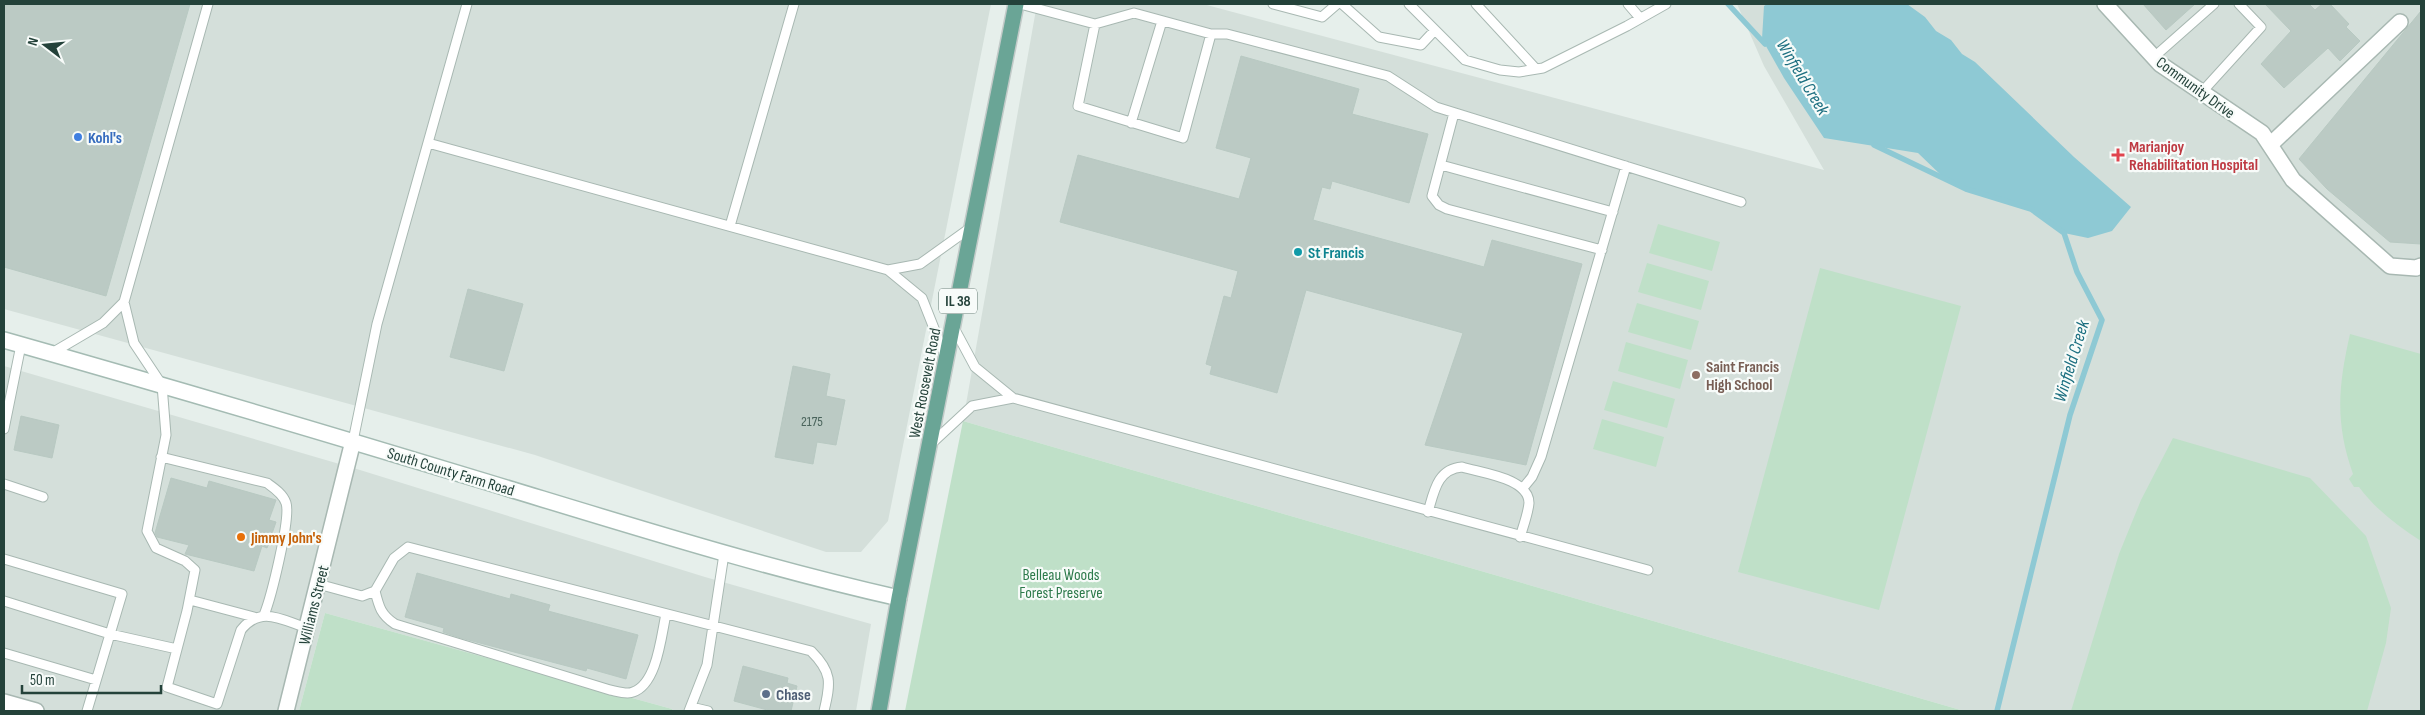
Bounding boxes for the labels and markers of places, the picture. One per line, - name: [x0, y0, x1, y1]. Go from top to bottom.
- place label: Kohl's: [88, 129, 122, 148]
- marker: Kohl's: [72, 131, 84, 143]
- place label: Marianjoy Rehabilitation Hospital: [2129, 138, 2258, 175]
- marker: Marianjoy Rehabilitation Hospital: [2111, 148, 2125, 162]
- place label: St Francis: [1308, 244, 1364, 263]
- marker: St Francis: [1292, 246, 1304, 258]
- place label: Saint Francis High School: [1706, 358, 1779, 395]
- marker: Saint Francis High School: [1690, 369, 1702, 381]
- place label: Jimmy John's: [250, 529, 322, 548]
- marker: Jimmy John's: [235, 531, 247, 543]
- place label: Chase: [776, 686, 811, 705]
- marker: Chase: [760, 688, 772, 700]

